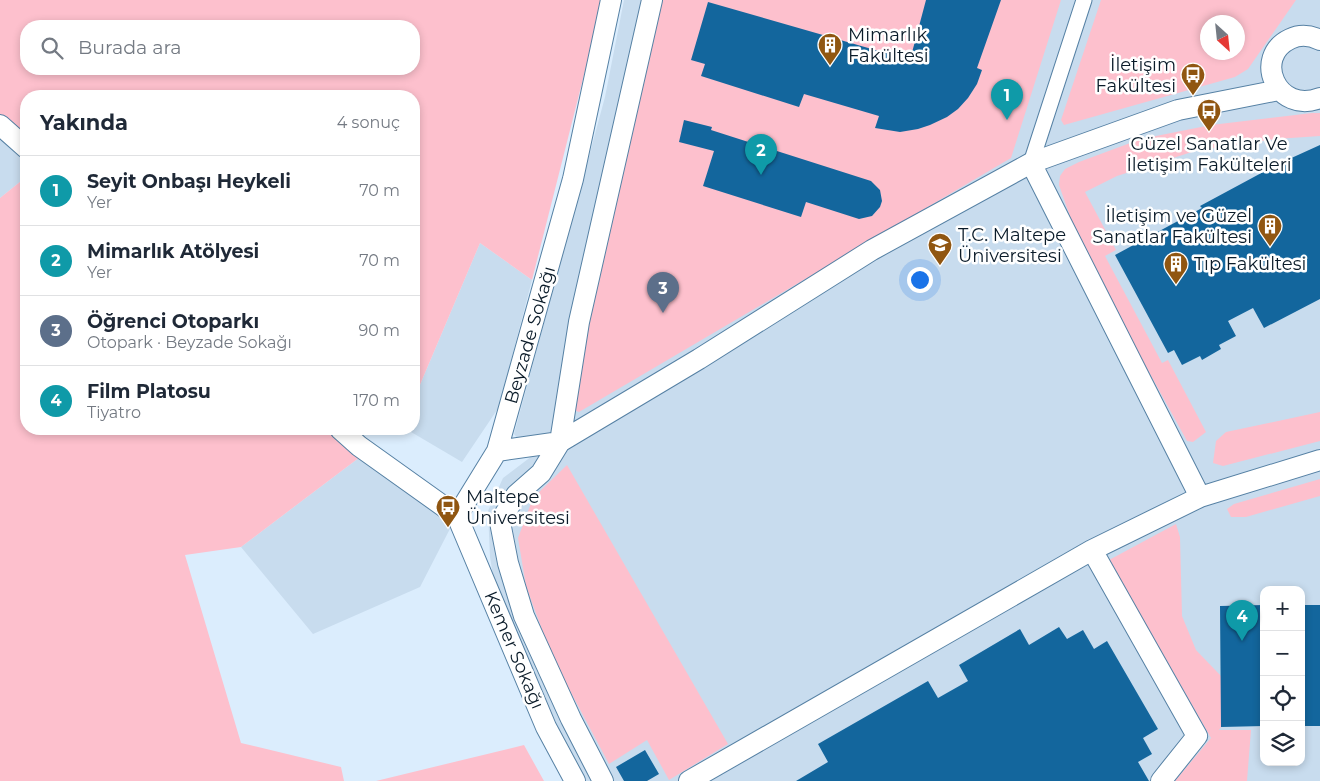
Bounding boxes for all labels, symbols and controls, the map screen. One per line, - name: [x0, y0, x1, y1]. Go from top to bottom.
- north arrow: [1200, 15, 1245, 60]
- search box: [20, 20, 420, 75]
- place label: Mimarlık Fakültesi: [848, 24, 928, 67]
- building icon: Mimarlık Fakültesi: [817, 32, 843, 66]
- icon: search: [38, 34, 66, 62]
- text: Burada ara: [78, 36, 182, 59]
- place label: İletişim Fakültesi: [1096, 54, 1176, 97]
- bus stop icon: İletişim Fakültesi: [1180, 62, 1206, 96]
- pin: 1: [991, 79, 1023, 120]
- bus stop icon: Güzel Sanatlar Ve İletişim Fakülteleri: [1196, 98, 1222, 132]
- text: Yakında: [40, 110, 128, 135]
- text: 4 sonuç: [337, 113, 400, 132]
- place label: Güzel Sanatlar Ve İletişim Fakülteleri: [1126, 133, 1292, 176]
- pin: 2: [745, 134, 777, 175]
- text: Seyit Onbaşı Heykeli: [87, 170, 291, 193]
- text: 1: [53, 181, 59, 200]
- text: 70 m: [359, 181, 400, 200]
- text: Yer: [87, 193, 112, 212]
- place label: İletişim ve Güzel Sanatlar Fakültesi: [1092, 205, 1252, 248]
- building icon: İletişim ve Güzel Sanatlar Fakültesi: [1257, 213, 1283, 247]
- place label: T.C. Maltepe Üniversitesi: [958, 224, 1066, 267]
- school or university icon: T.C. Maltepe Üniversitesi: [927, 232, 953, 266]
- text: Mimarlık Atölyesi: [87, 240, 259, 263]
- text: 2: [51, 251, 61, 270]
- text: 70 m: [359, 251, 400, 270]
- building icon: Tıp Fakültesi: [1163, 251, 1189, 285]
- place label: Tıp Fakültesi: [1194, 253, 1306, 275]
- text: Yer: [87, 263, 112, 282]
- street label: Beyzade Sokağı: [500, 264, 560, 406]
- your location: [907, 267, 933, 293]
- pin: 3: [647, 272, 679, 313]
- text: Öğrenci Otoparkı: [87, 310, 259, 333]
- text: 3: [51, 321, 61, 340]
- text: 90 m: [358, 321, 400, 340]
- text: Otopark · Beyzade Sokağı: [87, 333, 292, 352]
- text: Film Platosu: [87, 380, 211, 403]
- text: 4: [50, 391, 62, 410]
- text: 170 m: [353, 391, 400, 410]
- text: Tiyatro: [87, 403, 141, 422]
- place label: Maltepe Üniversitesi: [466, 486, 570, 529]
- bus stop icon: Maltepe Üniversitesi: [435, 494, 461, 528]
- map controls: [1260, 586, 1305, 766]
- button: +: [1260, 586, 1305, 631]
- street label: Kemer Sokağı: [479, 588, 549, 712]
- pin: 4: [1226, 600, 1258, 641]
- button: −: [1260, 631, 1305, 676]
- button: locate: [1260, 676, 1305, 721]
- button: layers: [1260, 721, 1305, 766]

